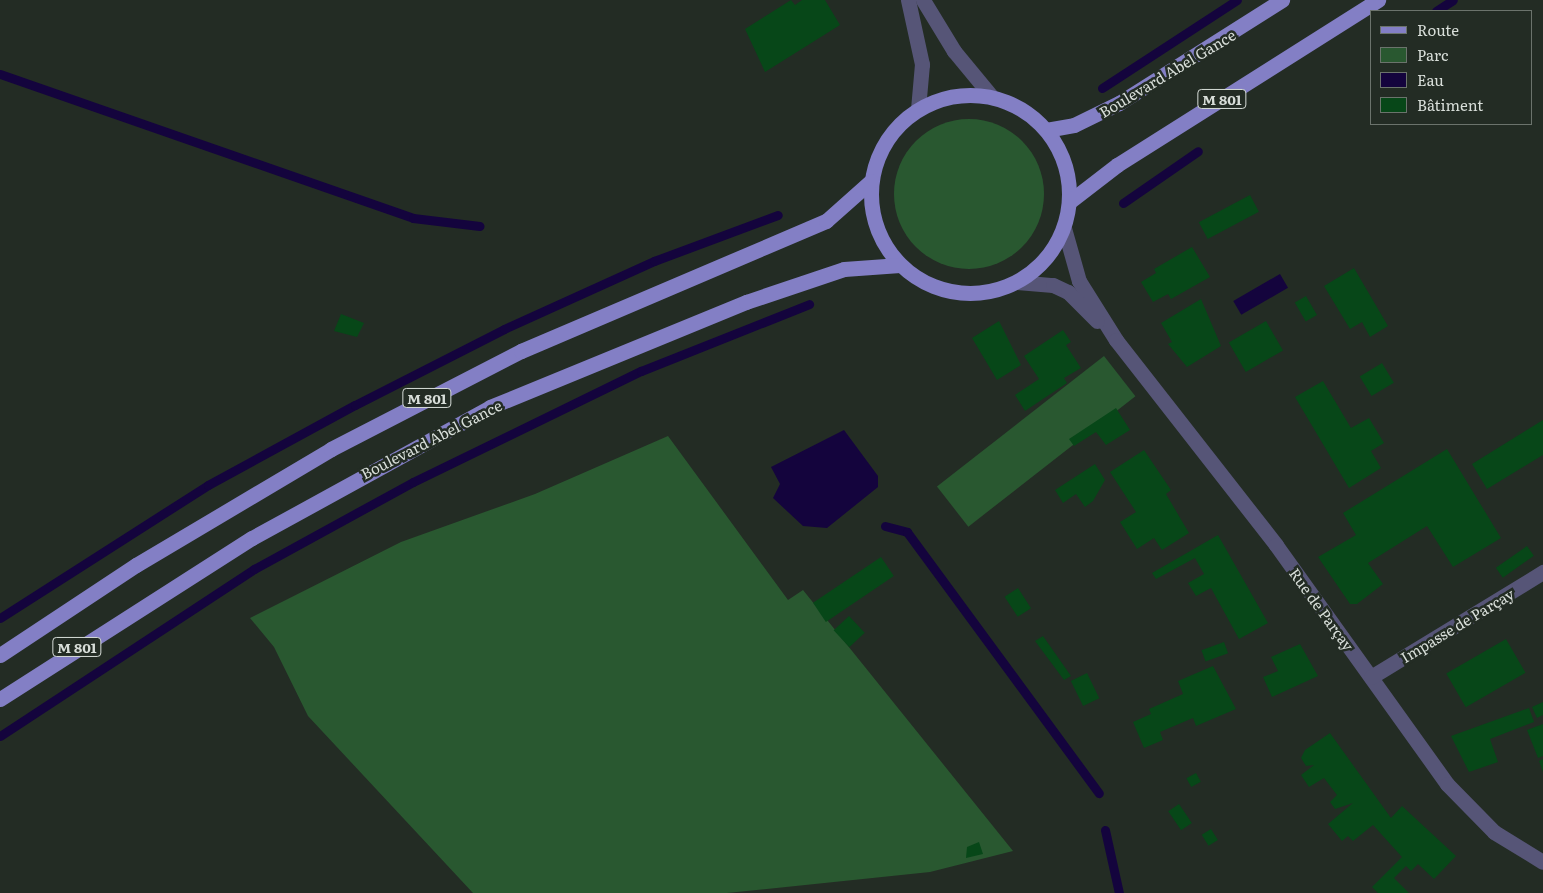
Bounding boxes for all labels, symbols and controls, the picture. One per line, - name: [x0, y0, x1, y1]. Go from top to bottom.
- legend: [1370, 10, 1533, 125]
- text: Route: [1417, 18, 1459, 41]
- street label: Boulevard Abel Gance: [1096, 25, 1238, 121]
- text: Parc: [1417, 43, 1448, 66]
- text: Eau: [1417, 68, 1444, 91]
- road number: M 801: [1197, 88, 1247, 110]
- text: Bâtiment: [1417, 93, 1483, 116]
- road number: M 801: [402, 386, 452, 409]
- street label: Boulevard Abel Gance: [357, 396, 505, 482]
- street label: Rue de Parçay: [1286, 564, 1358, 654]
- street label: Impasse de Parçay: [1397, 584, 1517, 666]
- road number: M 801: [52, 636, 102, 659]

